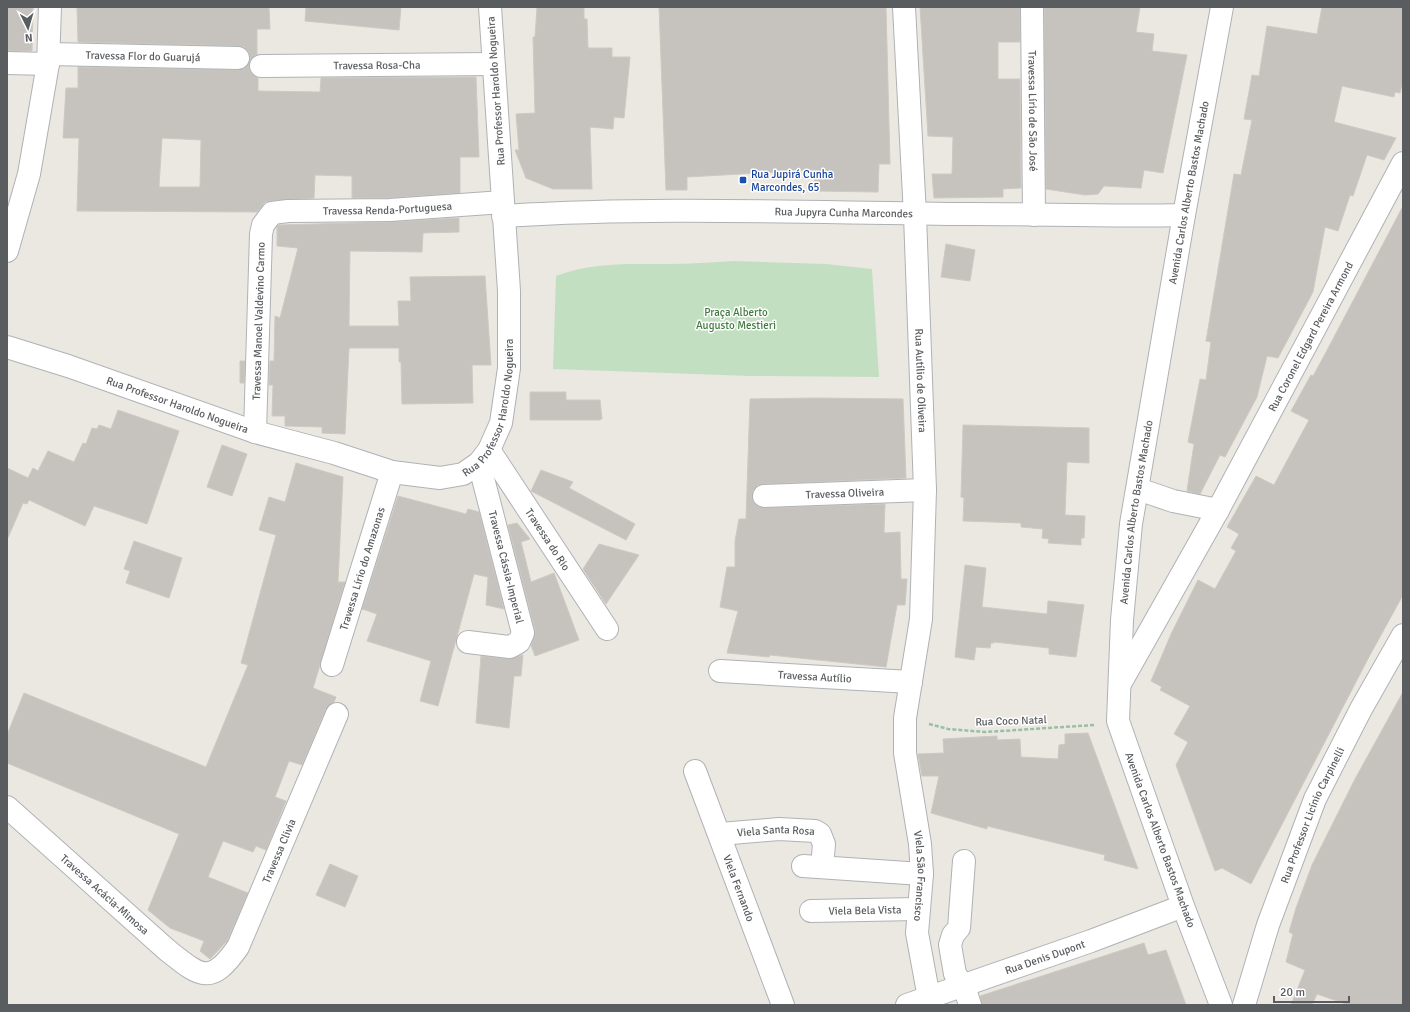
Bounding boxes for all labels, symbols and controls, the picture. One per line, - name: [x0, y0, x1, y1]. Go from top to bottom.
- north arrow: [8, 8, 48, 48]
- street label: Rua Professor Haroldo Nogueira: [484, 16, 508, 166]
- text: N: [24, 31, 33, 44]
- street label: Travessa Flor do Guarujá: [85, 48, 201, 64]
- street label: Travessa Lírio de São José: [1026, 51, 1040, 171]
- street label: Travessa Rosa-Cha: [333, 58, 421, 72]
- street label: Avenida Carlos Alberto Bastos Machado: [1166, 100, 1211, 285]
- place label: Rua Jupirá Cunha Marcondes, 65: [751, 168, 834, 194]
- marker: Rua Jupirá Cunha Marcondes, 65: [738, 175, 748, 185]
- street label: Travessa Renda-Portuguesa: [323, 199, 453, 217]
- street label: Rua Jupyra Cunha Marcondes: [775, 205, 913, 220]
- street label: Travessa Manoel Valdevino Carmo: [249, 241, 267, 400]
- street label: Rua Coronel Edgard Pereira Armond: [1265, 259, 1356, 414]
- park label: Praça Alberto Augusto Mestieri: [696, 306, 776, 332]
- street label: Rua Autílio de Oliveira: [913, 328, 929, 433]
- street label: Rua Professor Haroldo Nogueira: [460, 338, 516, 479]
- street label: Rua Professor Haroldo Nogueira: [105, 374, 251, 436]
- street label: Avenida Carlos Alberto Bastos Machado: [1117, 419, 1155, 605]
- street label: Travessa Oliveira: [805, 485, 885, 501]
- street label: Travessa Lírio do Amazonas: [337, 505, 387, 632]
- street label: Travessa do Rio: [523, 506, 573, 573]
- street label: Travessa Cássia-Imperial: [486, 509, 526, 625]
- street label: Travessa Autílio: [778, 668, 852, 685]
- street label: Rua Coco Natal: [975, 713, 1047, 729]
- street label: Rua Professor Licínio Carpinelli: [1278, 745, 1347, 885]
- street label: Avenida Carlos Alberto Bastos Machado: [1122, 751, 1198, 930]
- street label: Travessa Clivia: [259, 816, 298, 885]
- street label: Viela Santa Rosa: [736, 822, 816, 839]
- street label: Viela São Francisco: [911, 830, 928, 922]
- street label: Travessa Acácia-Mimosa: [58, 851, 152, 937]
- street label: Viela Fernando: [721, 853, 758, 923]
- street label: Viela Bela Vista: [828, 903, 902, 917]
- street label: Rua Denis Dupont: [1003, 937, 1087, 977]
- scale bar: [1274, 978, 1349, 1004]
- text: 20 m: [1280, 985, 1305, 1000]

